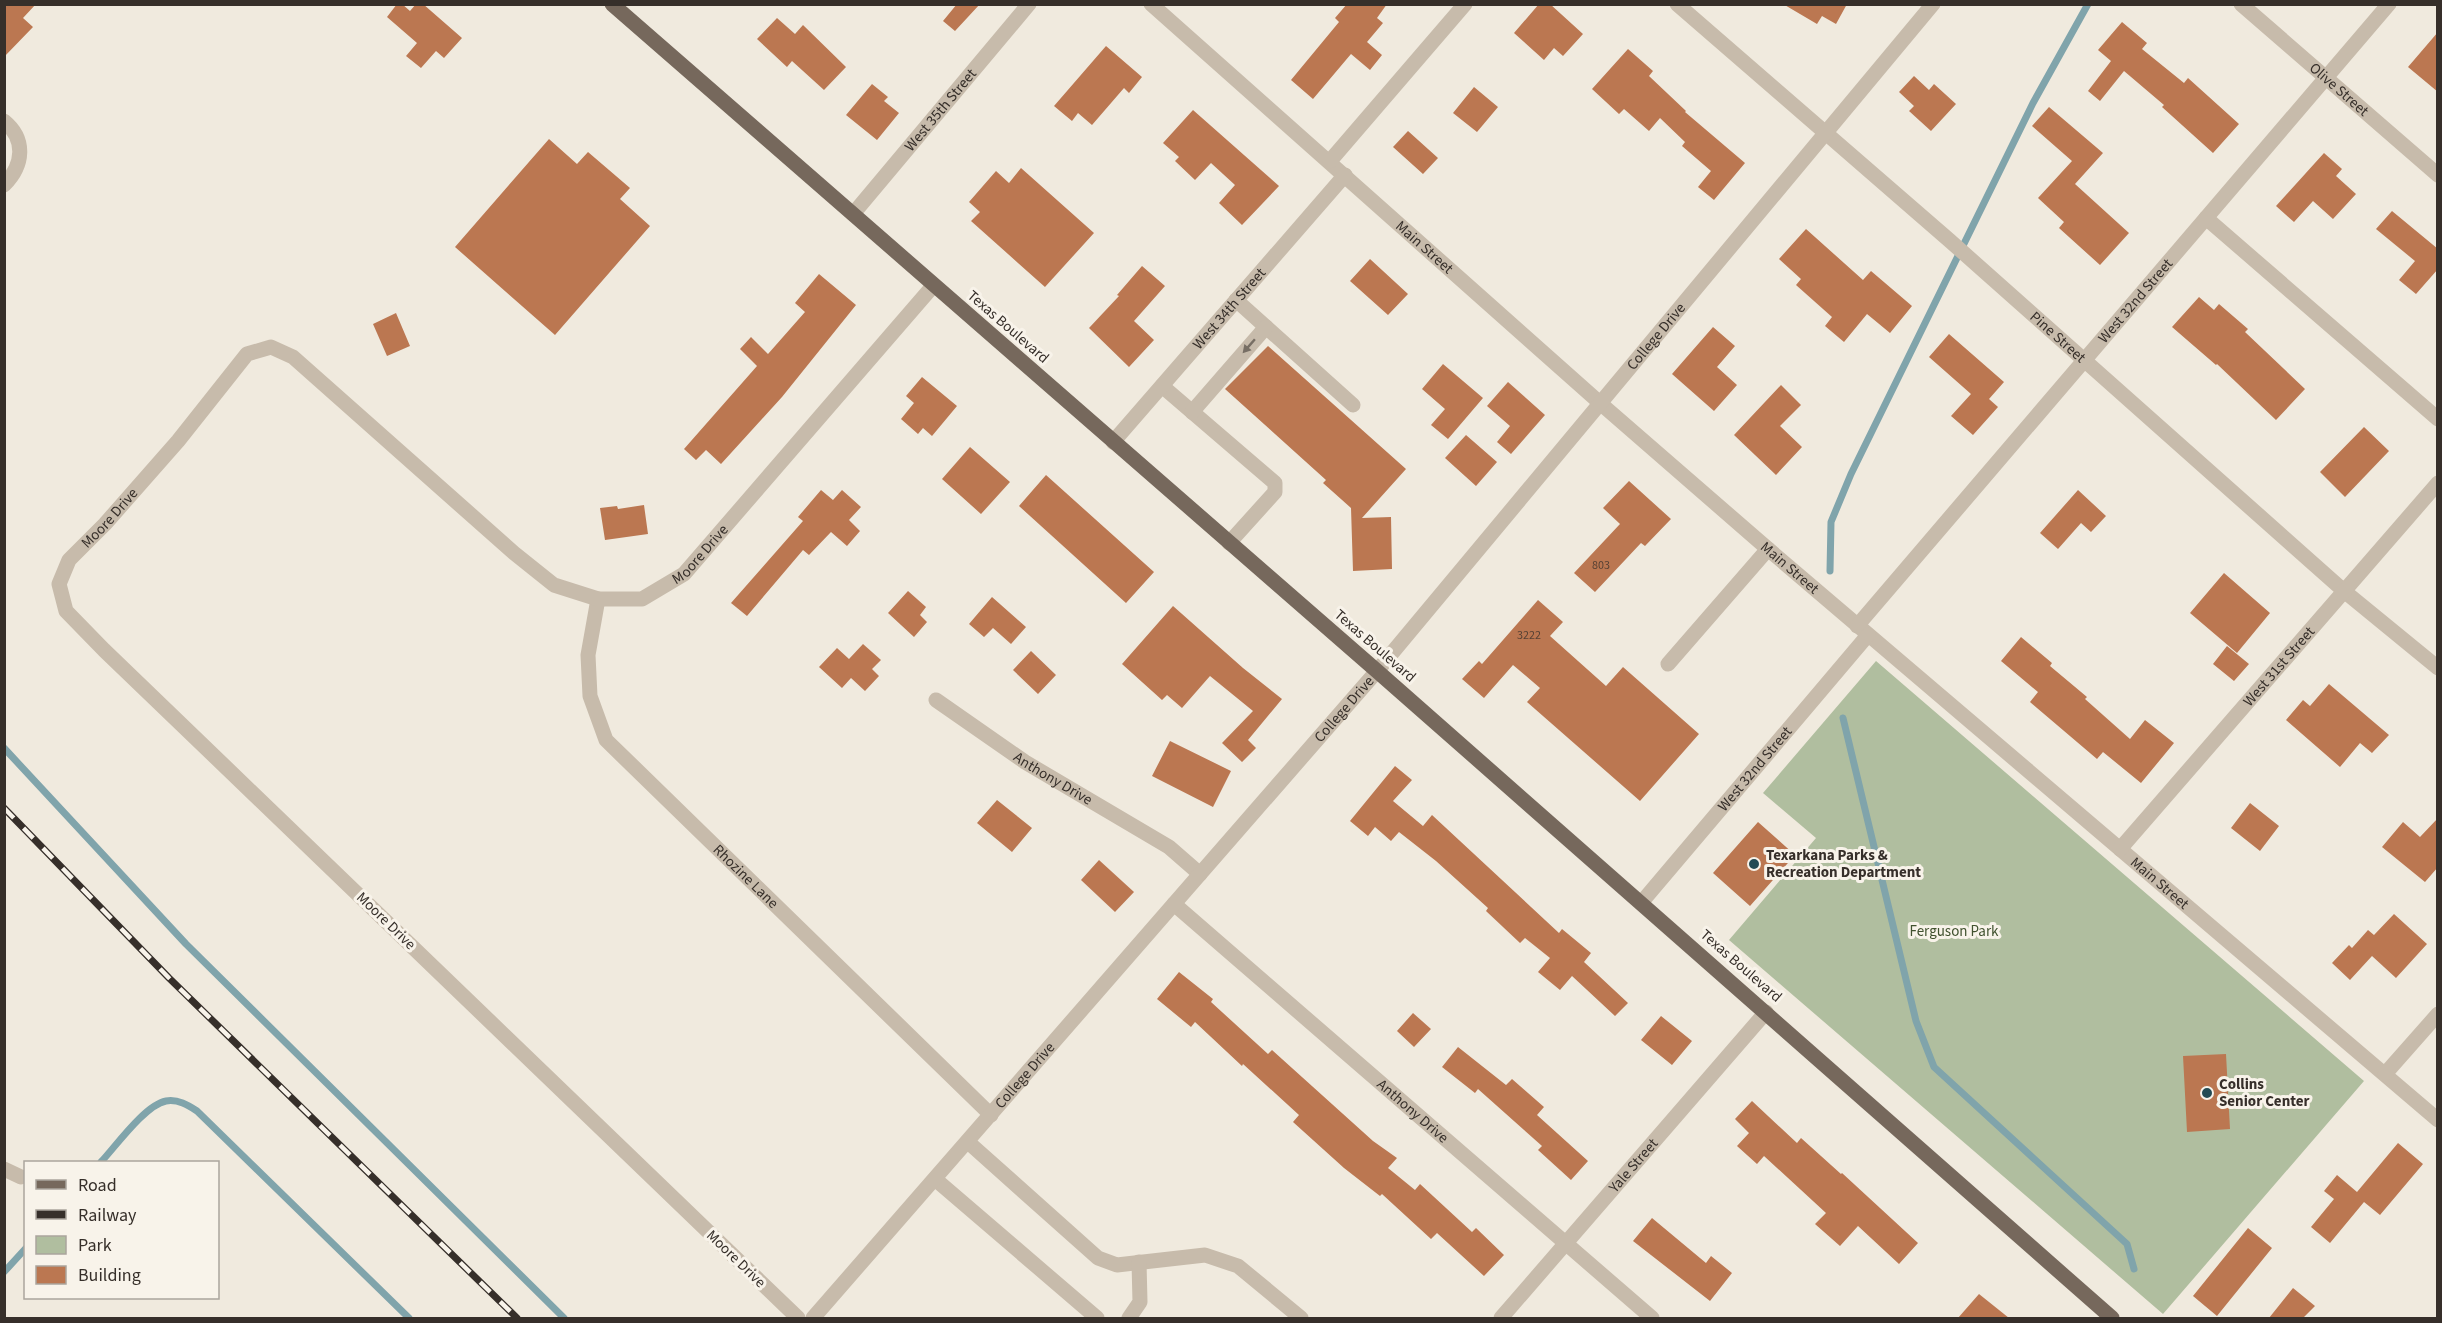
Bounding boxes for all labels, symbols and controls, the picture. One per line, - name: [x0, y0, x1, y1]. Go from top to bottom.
- street label: Olive Street: [2305, 58, 2373, 121]
- street label: West 35th Street: [899, 64, 981, 156]
- street label: Main Street: [1391, 216, 1458, 279]
- street label: West 32nd Street: [2093, 254, 2177, 348]
- street label: West 34th Street: [1188, 263, 1271, 354]
- street label: Texas Boulevard: [963, 286, 1053, 368]
- street label: College Drive: [1622, 298, 1690, 375]
- street label: Pine Street: [2025, 306, 2091, 368]
- one-way arrow: [1243, 338, 1256, 354]
- street label: Moore Drive: [76, 483, 143, 553]
- street label: Moore Drive: [668, 520, 733, 589]
- street label: Main Street: [1756, 537, 1824, 599]
- house number: 803: [1592, 557, 1610, 574]
- street label: Texas Boulevard: [1330, 605, 1420, 687]
- street label: West 31st Street: [2238, 622, 2319, 711]
- house number: 3222: [1517, 627, 1541, 644]
- street label: College Drive: [1309, 671, 1379, 747]
- street label: West 32nd Street: [1713, 722, 1797, 816]
- street label: Anthony Drive: [1009, 747, 1096, 810]
- street label: Rhozine Lane: [708, 839, 783, 913]
- place label: Texarkana Parks & Recreation Department: [1766, 845, 1921, 883]
- street label: Main Street: [2126, 852, 2194, 914]
- marker: Texarkana Parks & Recreation Department: [1747, 857, 1761, 871]
- street label: Moore Drive: [352, 887, 420, 955]
- park label: Ferguson Park: [1909, 921, 1999, 942]
- street label: Texas Boulevard: [1696, 925, 1786, 1007]
- street label: College Drive: [990, 1037, 1059, 1113]
- street label: Anthony Drive: [1373, 1074, 1453, 1148]
- place label: Collins Senior Center: [2219, 1074, 2309, 1112]
- marker: Collins Senior Center: [2200, 1086, 2214, 1100]
- street label: Yale Street: [1603, 1134, 1663, 1198]
- legend: [24, 1161, 219, 1299]
- text: Road: [78, 1173, 117, 1198]
- text: Railway: [78, 1203, 137, 1228]
- street label: Moore Drive: [702, 1225, 770, 1293]
- text: Park: [78, 1233, 112, 1258]
- text: Building: [78, 1263, 141, 1288]

